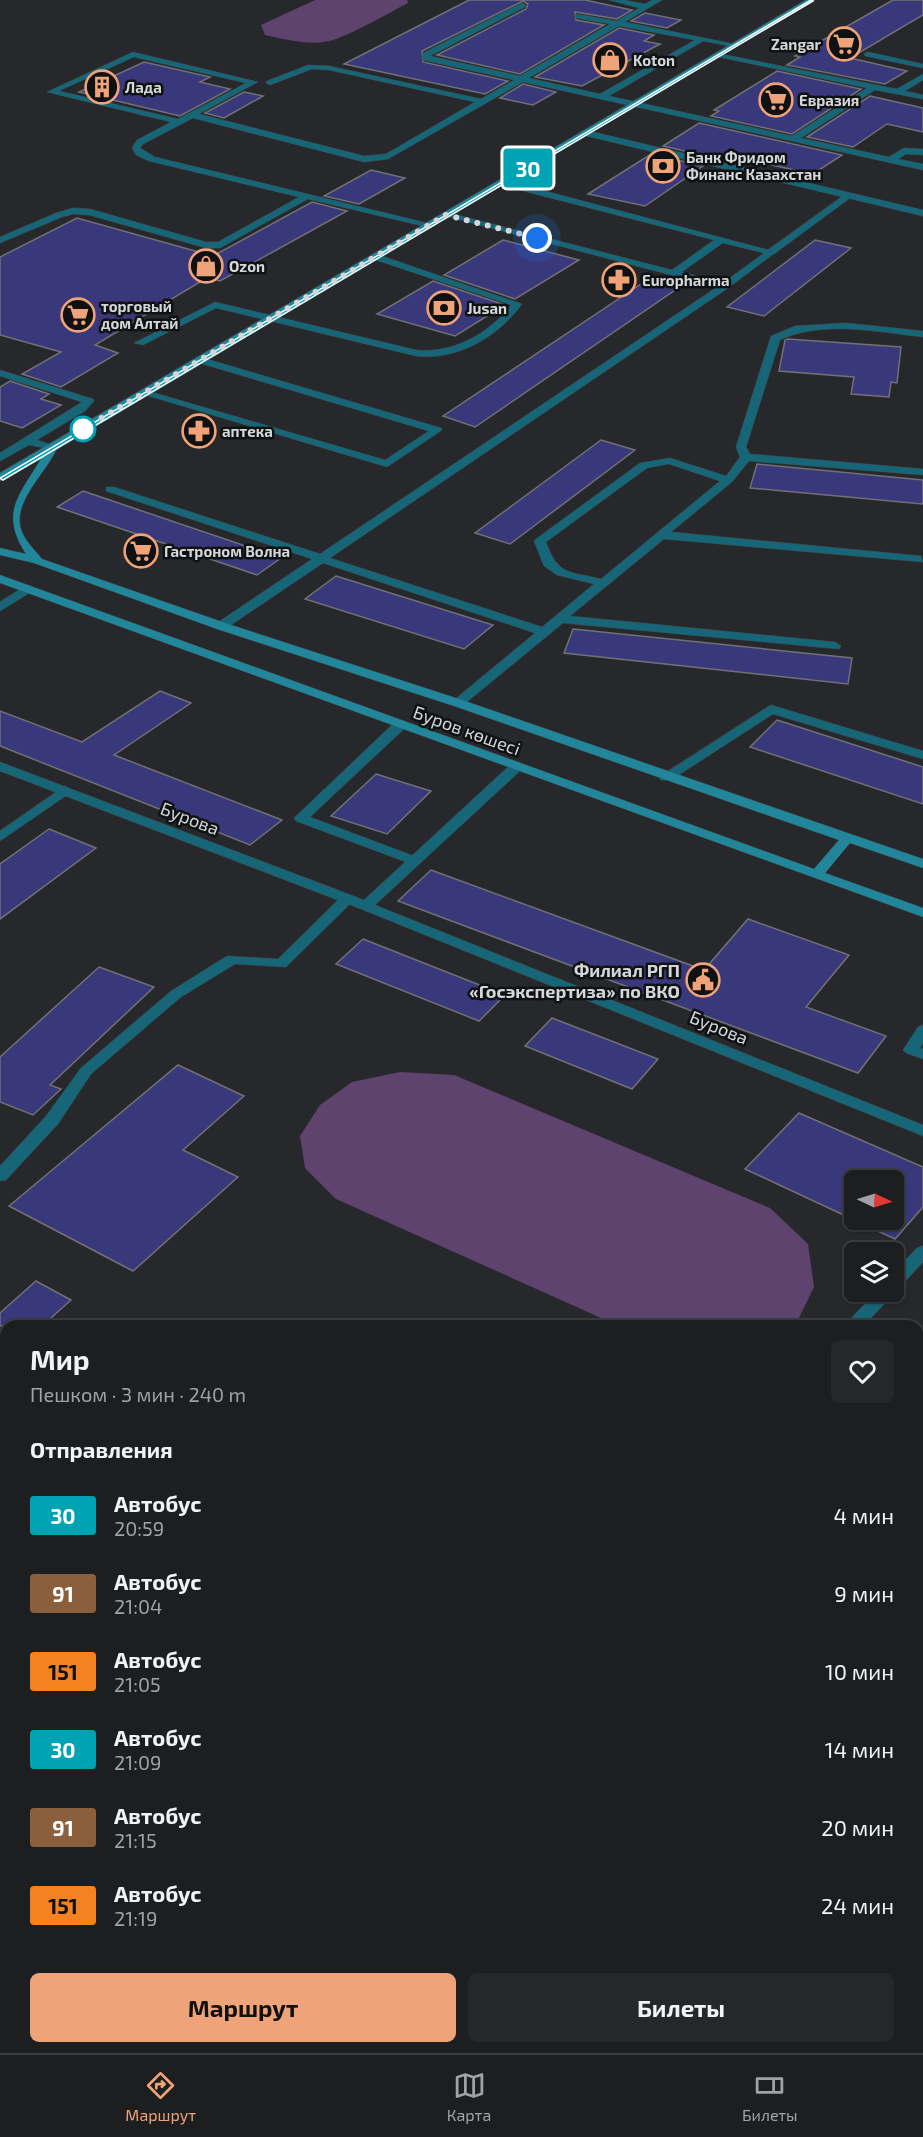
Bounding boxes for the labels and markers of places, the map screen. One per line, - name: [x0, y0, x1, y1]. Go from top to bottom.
- supermarket icon: Zangar: [826, 26, 862, 62]
- place label: Zangar: [771, 35, 822, 53]
- shop icon: Koton: [592, 42, 628, 78]
- place label: Koton: [633, 51, 675, 69]
- building icon: Лада: [84, 69, 120, 105]
- place label: Лада: [125, 78, 162, 96]
- supermarket icon: Евразия: [758, 82, 794, 118]
- place label: Евразия: [799, 91, 859, 109]
- bank icon: Банк Фридом Финанс Казахстан: [645, 148, 681, 184]
- place label: Банк Фридом Финанс Казахстан: [686, 148, 821, 183]
- shop icon: Ozon: [188, 248, 224, 284]
- place label: Ozon: [229, 257, 265, 275]
- pharmacy icon: Europharma: [601, 262, 637, 298]
- place label: Europharma: [642, 271, 729, 289]
- bank icon: Jusan: [426, 290, 462, 326]
- supermarket icon: торговый дом Алтай: [60, 297, 96, 333]
- place label: торговый дом Алтай: [101, 297, 178, 332]
- place label: Jusan: [467, 299, 507, 317]
- pharmacy icon: аптека: [181, 413, 217, 449]
- unlabelled marker: [70, 416, 96, 442]
- place label: аптека: [222, 422, 273, 440]
- supermarket icon: Гастроном Волна: [123, 533, 159, 569]
- place label: Гастроном Волна: [164, 542, 290, 560]
- place label: Филиал РГП «Госэкспертиза» по ВКО: [469, 959, 680, 1002]
- public building icon: Филиал РГП «Госэкспертиза» по ВКО: [685, 962, 721, 998]

